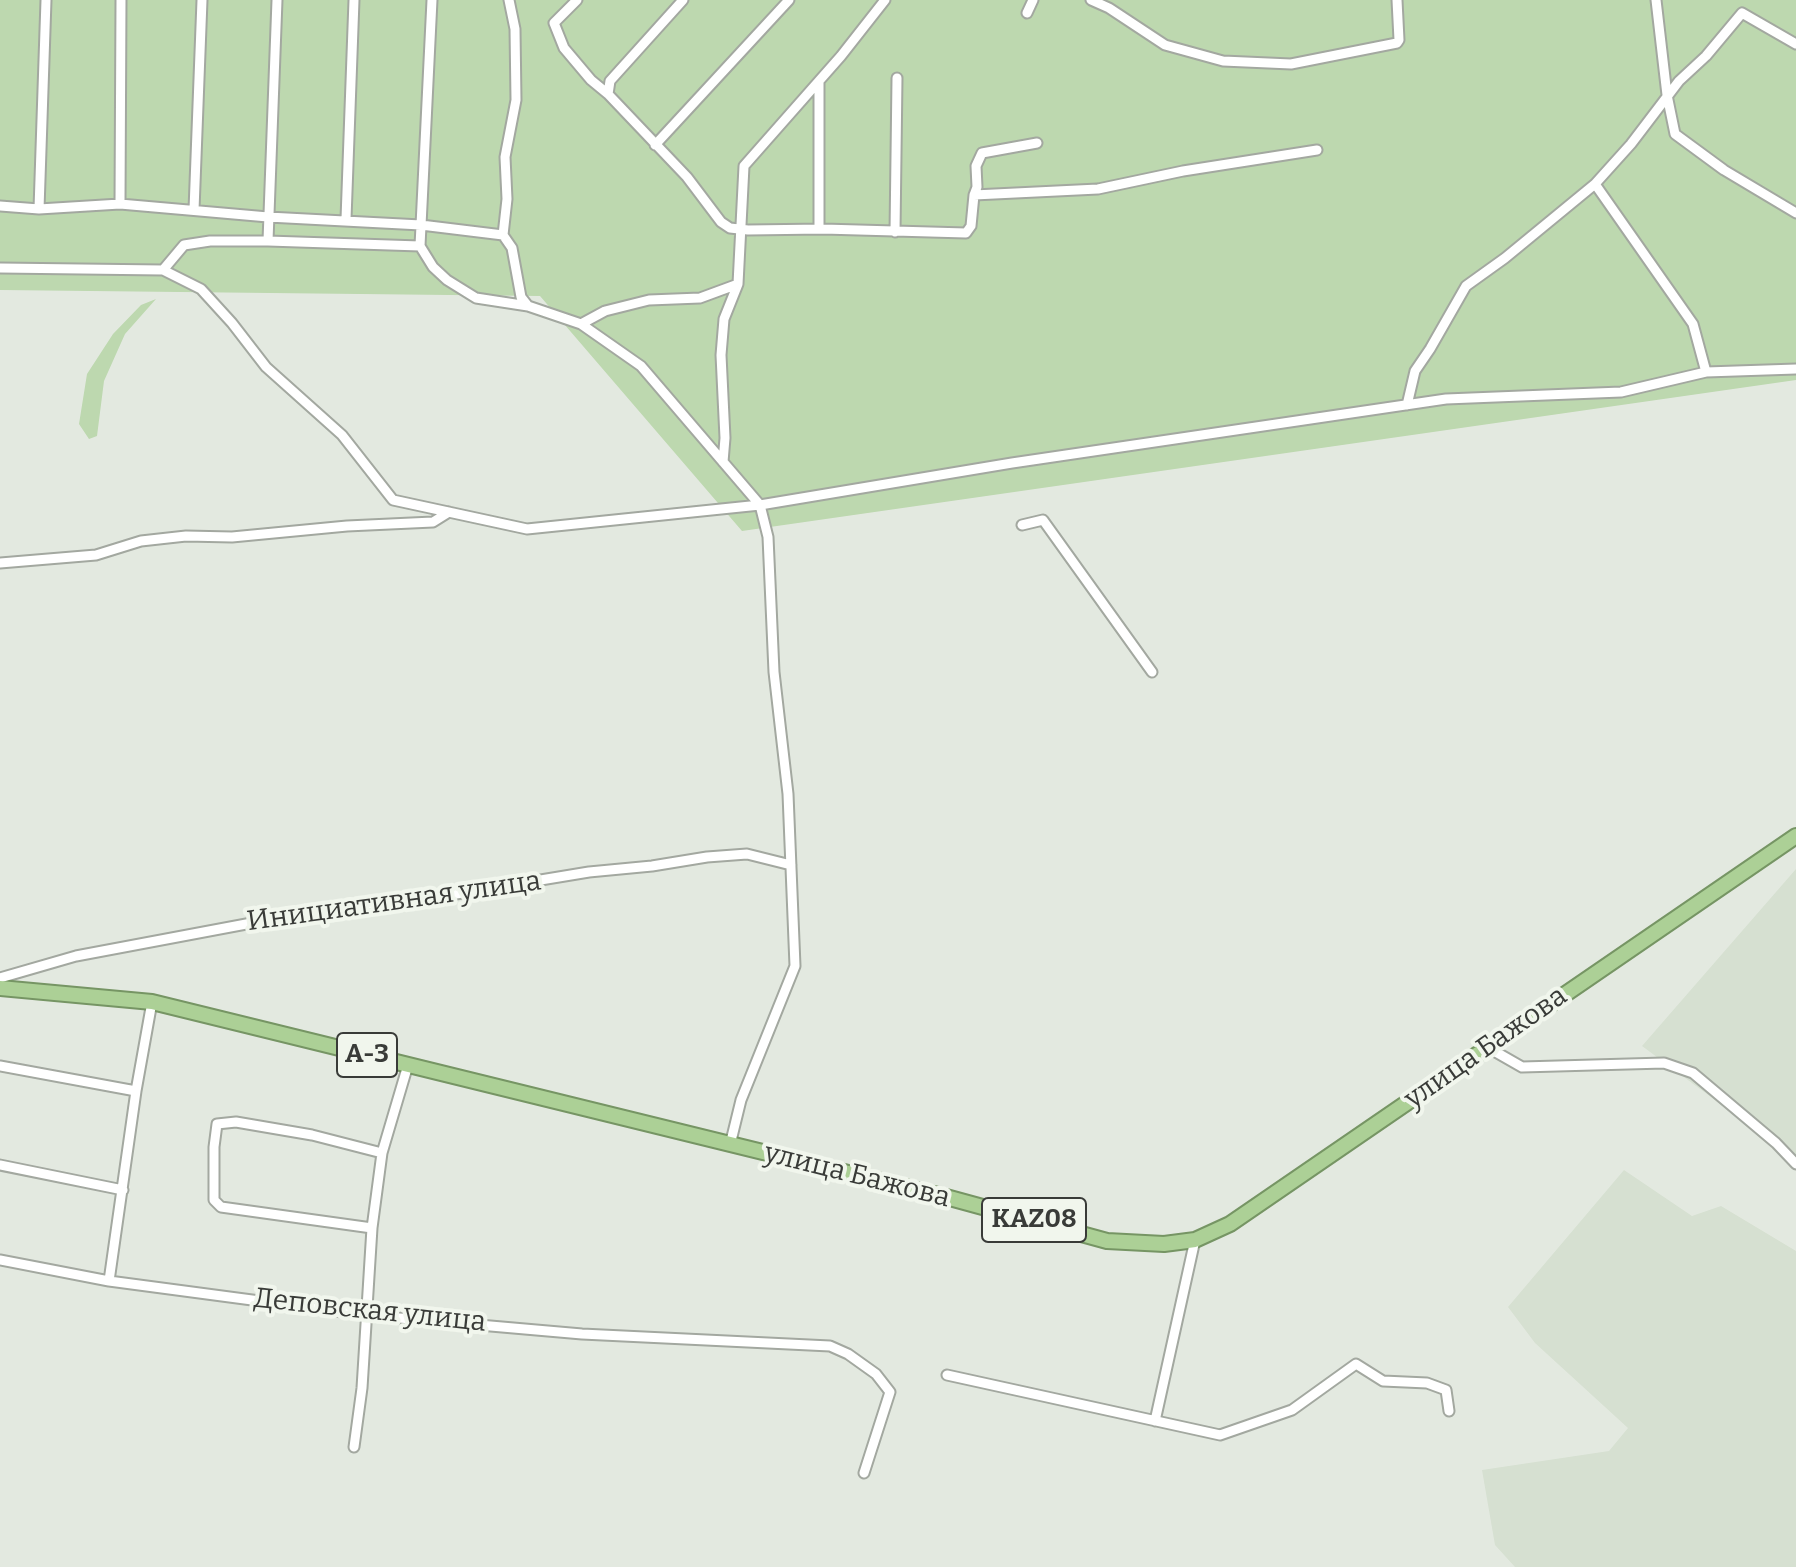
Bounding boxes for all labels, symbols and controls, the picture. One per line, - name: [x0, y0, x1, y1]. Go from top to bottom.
- street label: Инициативная улица: [245, 865, 543, 939]
- street label: улица Бажова: [1398, 980, 1574, 1116]
- road number: A-3: [337, 1033, 397, 1077]
- street label: улица Бажова: [761, 1137, 953, 1215]
- road number: KAZ08: [982, 1198, 1086, 1242]
- street label: Деповская улица: [252, 1282, 488, 1340]

